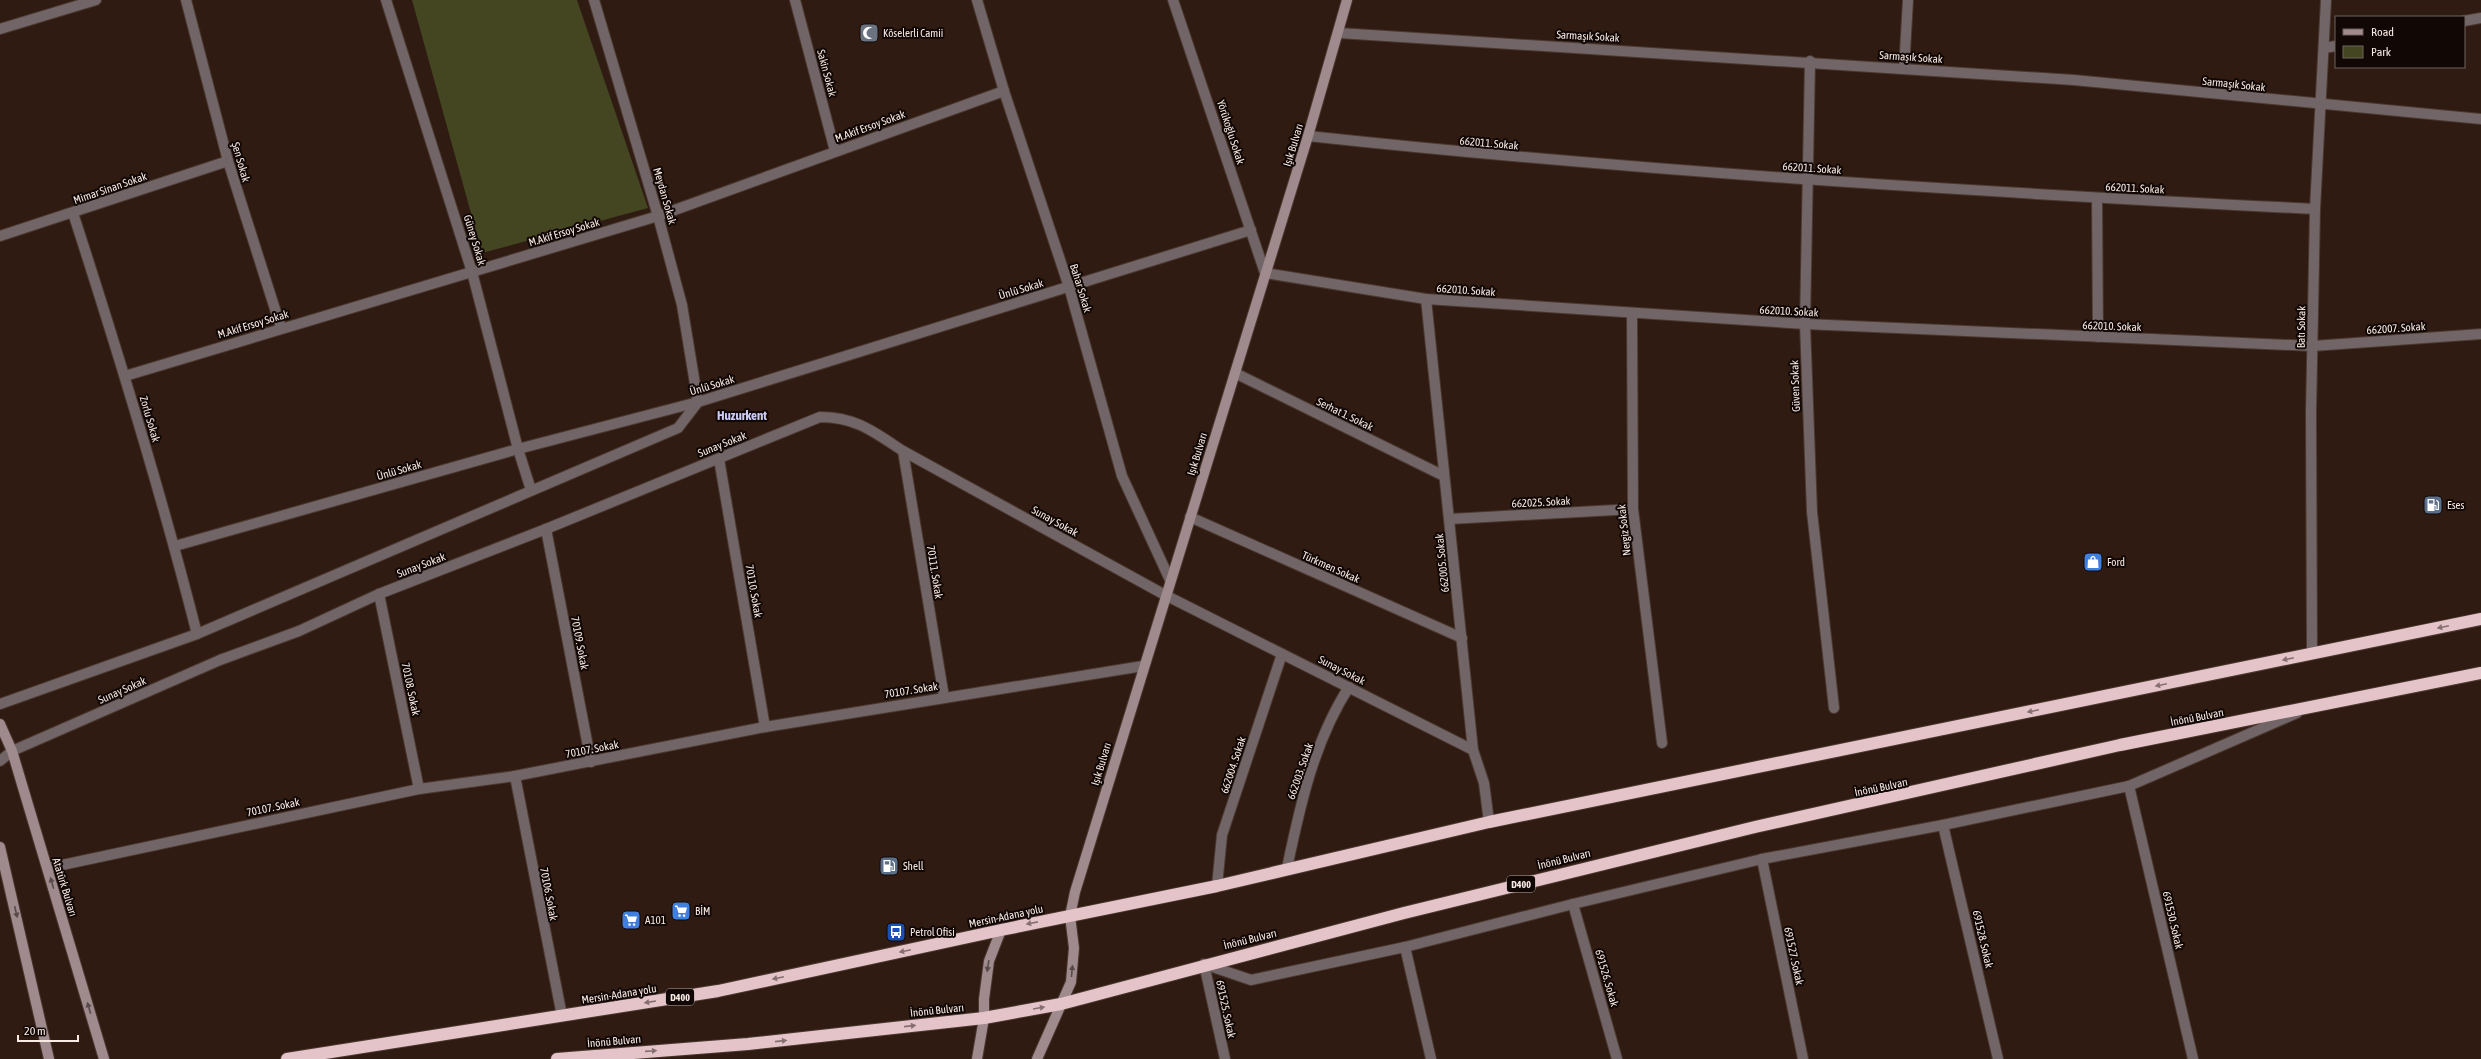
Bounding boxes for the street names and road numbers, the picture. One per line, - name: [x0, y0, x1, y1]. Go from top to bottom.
- street label: Sarmaşık Sokak: [1556, 28, 1620, 44]
- street label: Sakin Sokak: [815, 48, 839, 98]
- street label: Sarmaşık Sokak: [1879, 49, 1943, 65]
- street label: Sarmaşık Sokak: [2202, 75, 2266, 93]
- street label: Yörükoğlu Sokak: [1215, 98, 1247, 166]
- street label: M.Akif Ersoy Sokak: [833, 108, 907, 144]
- street label: Işık Bulvarı: [1281, 122, 1305, 168]
- street label: 662011. Sokak: [1459, 134, 1519, 152]
- street label: Şen Sokak: [230, 141, 252, 184]
- street label: 662011. Sokak: [1782, 160, 1842, 176]
- street label: Meydan Sokak: [651, 166, 679, 226]
- street label: Mimar Sinan Sokak: [72, 170, 148, 206]
- street label: 662011. Sokak: [2105, 180, 2165, 196]
- street label: Güney Sokak: [462, 213, 488, 267]
- street label: M.Akif Ersoy Sokak: [527, 215, 601, 249]
- street label: Bahar Sokak: [1068, 262, 1094, 314]
- street label: Ünlü Sokak: [997, 276, 1045, 301]
- street label: 662010. Sokak: [1436, 282, 1496, 298]
- street label: 662010. Sokak: [1759, 303, 1819, 319]
- street label: Batı Sokak: [2295, 306, 2307, 348]
- street label: M.Akif Ersoy Sokak: [216, 307, 290, 341]
- street label: 662010. Sokak: [2082, 319, 2142, 333]
- street label: 662007. Sokak: [2366, 320, 2426, 336]
- street label: Güven Sokak: [1788, 360, 1802, 412]
- street label: Ünlü Sokak: [688, 372, 736, 397]
- street label: Zorlu Sokak: [138, 394, 162, 444]
- street label: Serhat 1. Sokak: [1315, 395, 1375, 433]
- street label: Sunay Sokak: [696, 429, 748, 459]
- street label: Işık Bulvarı: [1185, 431, 1209, 477]
- street label: Ünlü Sokak: [375, 458, 423, 482]
- street label: 662025. Sokak: [1511, 494, 1571, 510]
- street label: Sunay Sokak: [1030, 503, 1080, 539]
- street label: Nergiz Sokak: [1615, 504, 1633, 556]
- street label: 662005. Sokak: [1433, 533, 1451, 593]
- street label: 70111. Sokak: [925, 544, 945, 600]
- street label: Türkmen Sokak: [1300, 549, 1362, 585]
- street label: Sunay Sokak: [395, 550, 447, 580]
- street label: 70110. Sokak: [743, 563, 765, 619]
- street label: 70109. Sokak: [569, 615, 591, 671]
- street label: Sunay Sokak: [1317, 653, 1368, 687]
- street label: 70108. Sokak: [400, 661, 423, 717]
- street label: Sunay Sokak: [96, 674, 148, 706]
- street label: 70107. Sokak: [883, 680, 939, 700]
- street label: İnönü Bulvarı: [2169, 706, 2225, 728]
- street label: 662004. Sokak: [1218, 735, 1248, 795]
- street label: 70107. Sokak: [564, 738, 620, 760]
- street label: Işık Bulvarı: [1089, 741, 1113, 787]
- street label: 662003. Sokak: [1285, 741, 1315, 801]
- street label: İnönü Bulvarı: [1853, 776, 1909, 798]
- street label: 70107. Sokak: [245, 795, 301, 818]
- street label: İnönü Bulvarı: [1536, 847, 1592, 871]
- street label: Atatürk Bulvarı: [50, 856, 80, 918]
- street label: 70106. Sokak: [538, 866, 560, 922]
- road number: D400: [1507, 876, 1535, 892]
- street label: 691530. Sokak: [2161, 890, 2186, 950]
- street label: Mersin-Adana yolu: [968, 902, 1044, 930]
- street label: 691528. Sokak: [1971, 909, 1996, 969]
- street label: 691527. Sokak: [1782, 926, 1806, 986]
- street label: İnönü Bulvarı: [1222, 927, 1278, 951]
- street label: 691526. Sokak: [1593, 948, 1621, 1008]
- street label: 691525. Sokak: [1214, 979, 1238, 1039]
- street label: Mersin-Adana yolu: [581, 982, 657, 1006]
- road number: D400: [666, 989, 694, 1005]
- street label: İnönü Bulvarı: [909, 1001, 965, 1019]
- street label: İnönü Bulvarı: [587, 1033, 641, 1049]

